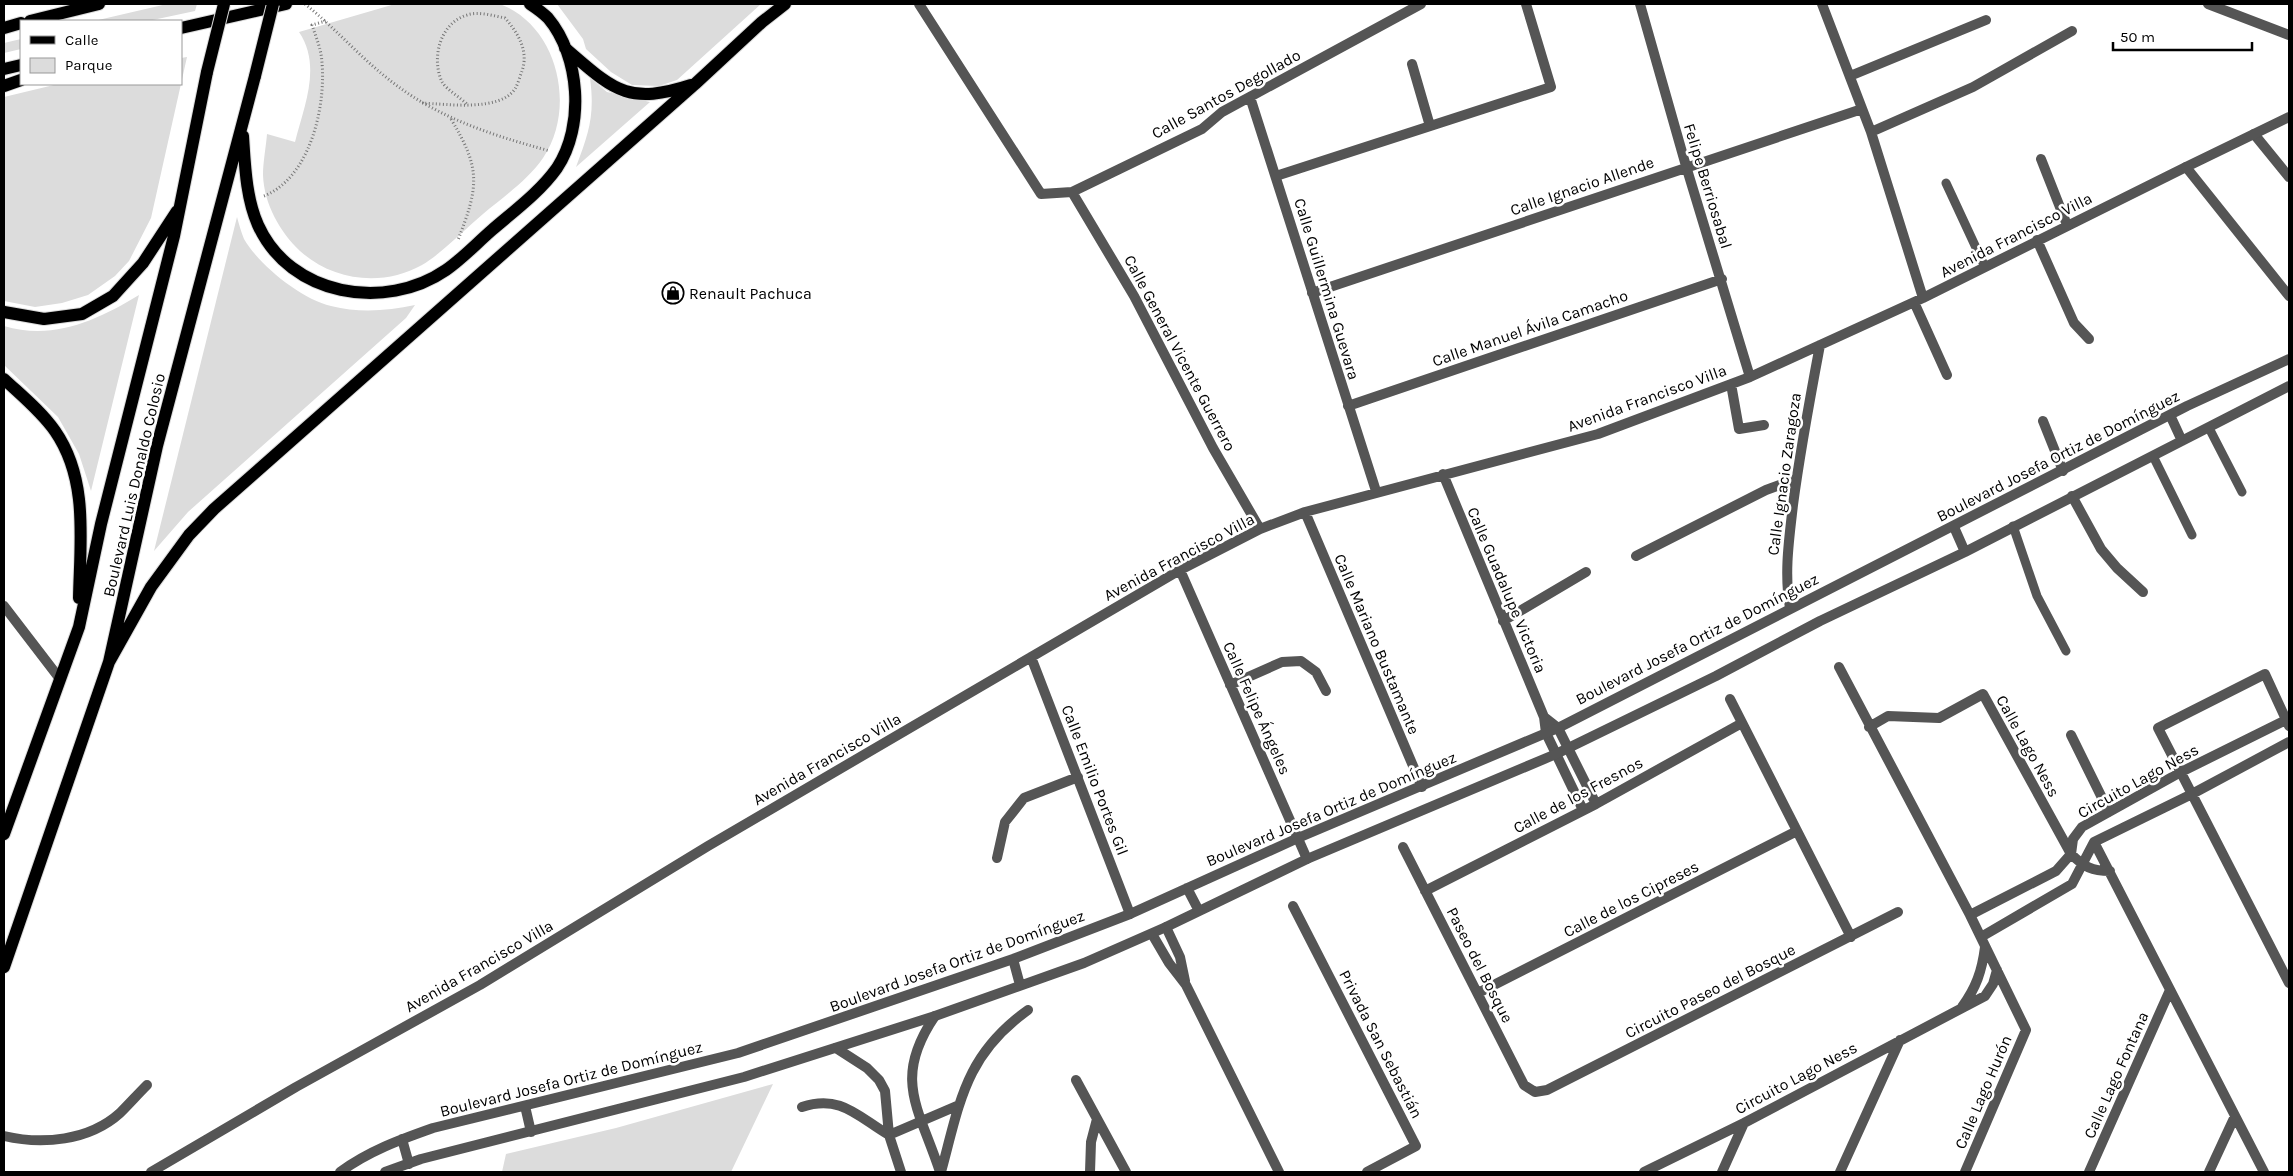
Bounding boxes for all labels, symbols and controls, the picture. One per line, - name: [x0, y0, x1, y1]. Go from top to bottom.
- legend: [20, 20, 182, 85]
- scale bar: [2113, 20, 2252, 52]
- text: 50 m: [2120, 28, 2155, 46]
- text: Calle: [65, 31, 99, 49]
- street label: Calle Santos Degollado: [1148, 45, 1304, 143]
- text: Parque: [65, 56, 113, 74]
- street label: Felipe Berriosabal: [1680, 121, 1736, 251]
- street label: Calle Ignacio Allende: [1508, 152, 1656, 220]
- street label: Avenida Francisco Villa: [1937, 188, 2095, 282]
- street label: Calle Guillermina Guevara: [1290, 196, 1364, 382]
- street label: Calle General Vicente Guerrero: [1120, 252, 1240, 454]
- shop icon: Renault Pachuca: [661, 281, 685, 305]
- place label: Renault Pachuca: [689, 284, 812, 303]
- street label: Calle Manuel Ávila Camacho: [1430, 286, 1630, 370]
- street label: Avenida Francisco Villa: [1565, 360, 1729, 436]
- street label: Boulevard Luis Donaldo Colosio: [99, 371, 169, 599]
- street label: Boulevard Josefa Ortiz de Domínguez: [1933, 386, 2183, 526]
- street label: Calle Ignacio Zaragoza: [1763, 391, 1805, 557]
- street label: Calle Guadalupe Victoria: [1463, 504, 1551, 676]
- street label: Avenida Francisco Villa: [1100, 509, 1258, 605]
- street label: Calle Mariano Bustamante: [1330, 551, 1424, 737]
- street label: Boulevard Josefa Ortiz de Domínguez: [1572, 569, 1822, 709]
- street label: Calle Felipe Ángeles: [1219, 639, 1295, 777]
- street label: Calle Lago Ness: [1992, 692, 2064, 800]
- street label: Calle Emilio Portes Gil: [1058, 702, 1132, 858]
- street label: Avenida Francisco Villa: [749, 709, 905, 809]
- street label: Circuito Lago Ness: [2074, 740, 2202, 822]
- street label: Boulevard Josefa Ortiz de Domínguez: [1203, 748, 1459, 870]
- street label: Calle de los Fresnos: [1510, 753, 1646, 837]
- street label: Calle de los Cipreses: [1560, 857, 1702, 941]
- street label: Paseo del Bosque: [1443, 904, 1517, 1026]
- street label: Boulevard Josefa Ortiz de Domínguez: [827, 906, 1087, 1016]
- street label: Avenida Francisco Villa: [401, 916, 557, 1016]
- street label: Circuito Paseo del Bosque: [1622, 940, 1798, 1042]
- street label: Privada San Sebastián: [1335, 967, 1427, 1121]
- street label: Calle Lago Fontana: [2079, 1009, 2153, 1141]
- street label: Calle Lago Hurón: [1950, 1032, 2016, 1152]
- street label: Boulevard Josefa Ortiz de Domínguez: [438, 1037, 704, 1121]
- street label: Circuito Lago Ness: [1732, 1038, 1860, 1118]

